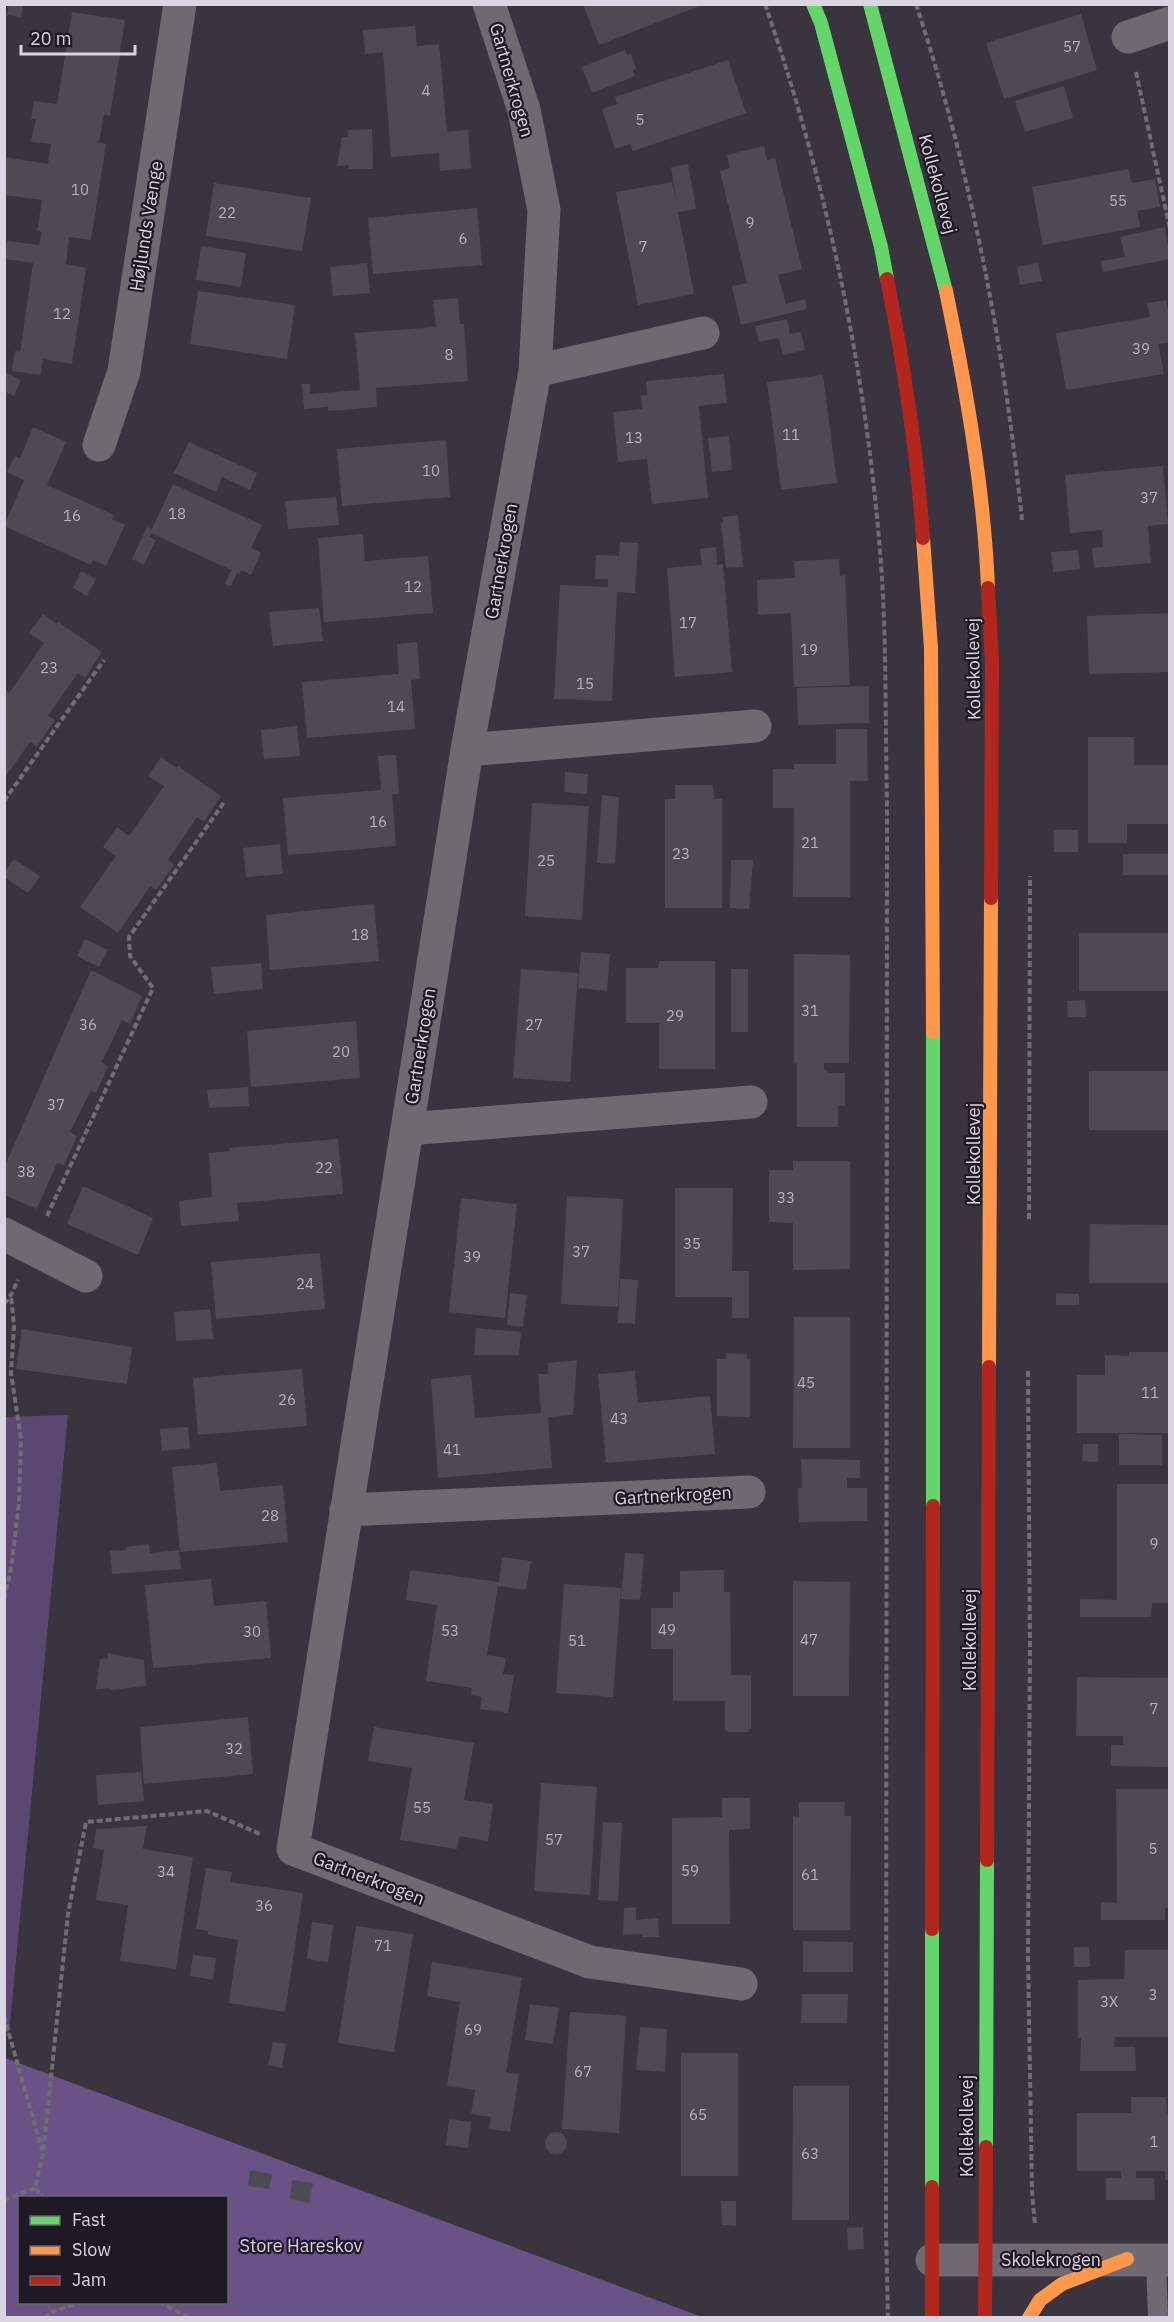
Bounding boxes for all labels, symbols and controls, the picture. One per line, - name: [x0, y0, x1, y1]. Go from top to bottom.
- scale bar: [21, 18, 135, 56]
- street label: Gartnerkrogen: [485, 20, 539, 140]
- text: 20 m: [30, 27, 72, 50]
- house number: 57: [1063, 37, 1081, 56]
- house number: 4: [421, 81, 431, 100]
- house number: 5: [635, 110, 645, 129]
- street label: Kollekollevej: [914, 132, 962, 236]
- street label: Højlunds Vænge: [124, 159, 168, 293]
- house number: 10: [71, 180, 89, 199]
- house number: 55: [1109, 191, 1127, 210]
- house number: 22: [218, 203, 236, 222]
- house number: 9: [745, 213, 755, 232]
- house number: 6: [458, 229, 468, 248]
- house number: 7: [638, 237, 648, 256]
- house number: 12: [53, 304, 71, 323]
- house number: 39: [1132, 339, 1150, 358]
- house number: 8: [444, 345, 454, 364]
- house number: 11: [782, 425, 800, 444]
- house number: 13: [625, 428, 643, 447]
- house number: 10: [422, 461, 440, 480]
- house number: 37: [1140, 488, 1158, 507]
- street label: Gartnerkrogen: [479, 501, 523, 621]
- house number: 18: [168, 504, 186, 523]
- house number: 16: [63, 506, 81, 525]
- house number: 12: [404, 577, 422, 596]
- house number: 17: [679, 613, 697, 632]
- street label: Kollekollevej: [961, 618, 985, 720]
- house number: 19: [800, 640, 818, 659]
- house number: 23: [40, 658, 58, 677]
- house number: 15: [576, 674, 594, 693]
- house number: 14: [387, 697, 405, 716]
- house number: 16: [369, 812, 387, 831]
- house number: 21: [801, 833, 819, 852]
- house number: 23: [672, 844, 690, 863]
- house number: 25: [537, 851, 555, 870]
- house number: 18: [351, 925, 369, 944]
- street label: Gartnerkrogen: [399, 986, 441, 1106]
- house number: 31: [801, 1001, 819, 1020]
- house number: 29: [666, 1006, 684, 1025]
- house number: 36: [79, 1015, 97, 1034]
- house number: 27: [525, 1015, 543, 1034]
- house number: 20: [332, 1042, 350, 1061]
- house number: 37: [47, 1095, 65, 1114]
- street label: Kollekollevej: [962, 1103, 985, 1205]
- house number: 22: [315, 1158, 333, 1177]
- house number: 38: [17, 1162, 35, 1181]
- house number: 33: [777, 1188, 795, 1207]
- house number: 35: [683, 1234, 701, 1253]
- house number: 37: [572, 1242, 590, 1261]
- house number: 39: [463, 1247, 481, 1266]
- house number: 24: [296, 1274, 314, 1293]
- house number: 45: [797, 1373, 815, 1392]
- house number: 11: [1141, 1383, 1159, 1402]
- house number: 26: [278, 1390, 296, 1409]
- house number: 43: [610, 1409, 628, 1428]
- house number: 41: [443, 1440, 461, 1459]
- street label: Gartnerkrogen: [614, 1480, 732, 1510]
- house number: 28: [261, 1506, 279, 1525]
- house number: 9: [1149, 1534, 1159, 1553]
- street label: Kollekollevej: [958, 1589, 981, 1691]
- house number: 49: [658, 1620, 676, 1639]
- house number: 53: [441, 1621, 459, 1640]
- house number: 30: [243, 1622, 261, 1641]
- house number: 47: [800, 1630, 818, 1649]
- house number: 51: [568, 1631, 586, 1650]
- house number: 7: [1149, 1699, 1159, 1718]
- house number: 32: [225, 1739, 243, 1758]
- house number: 55: [413, 1798, 431, 1817]
- house number: 57: [545, 1830, 563, 1849]
- house number: 5: [1148, 1839, 1158, 1858]
- street label: Gartnerkrogen: [310, 1846, 428, 1910]
- house number: 59: [681, 1861, 699, 1880]
- house number: 34: [157, 1862, 175, 1881]
- house number: 61: [801, 1865, 819, 1884]
- house number: 36: [255, 1896, 273, 1915]
- house number: 71: [374, 1936, 392, 1955]
- house number: 3: [1148, 1985, 1158, 2004]
- house number: 3X: [1100, 1992, 1118, 2011]
- house number: 69: [464, 2020, 482, 2039]
- house number: 67: [574, 2062, 592, 2081]
- street label: Kollekollevej: [955, 2075, 978, 2177]
- house number: 65: [689, 2105, 707, 2124]
- house number: 1: [1149, 2132, 1159, 2151]
- house number: 63: [801, 2144, 819, 2163]
- legend: [18, 2196, 228, 2304]
- text: Fast: [72, 2208, 106, 2231]
- park label: Store Hareskov: [240, 2234, 363, 2257]
- text: Slow: [72, 2238, 111, 2261]
- street label: Skolekrogen: [1001, 2248, 1101, 2271]
- text: Jam: [72, 2268, 107, 2291]

